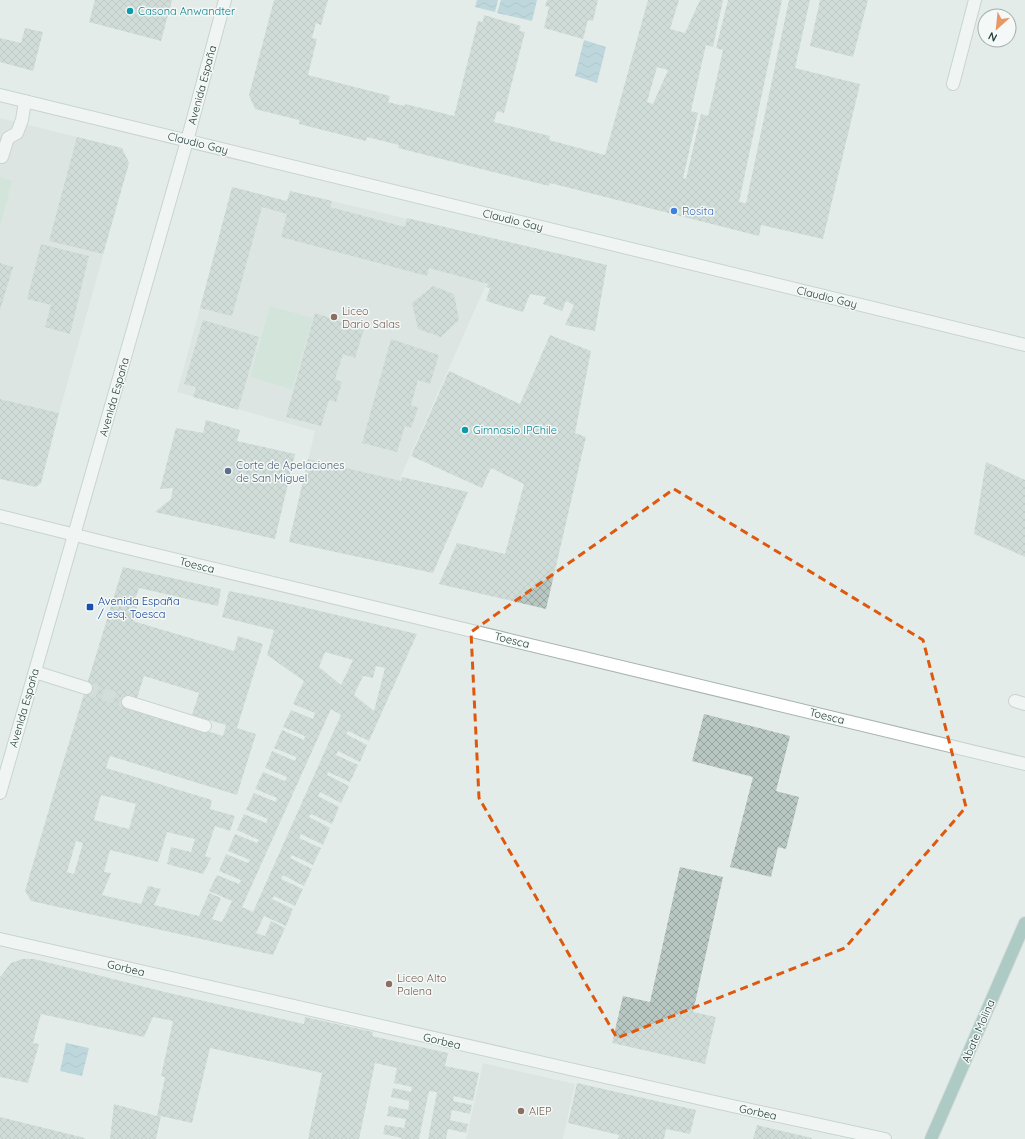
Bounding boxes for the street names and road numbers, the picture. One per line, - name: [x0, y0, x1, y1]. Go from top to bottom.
- street label: Avenida España: [185, 44, 219, 126]
- street label: Claudio Gay: [166, 129, 230, 157]
- street label: Claudio Gay: [481, 206, 545, 234]
- street label: Claudio Gay: [795, 283, 859, 311]
- street label: Avenida España: [96, 356, 132, 438]
- street label: Toesca: [178, 554, 216, 576]
- street label: Toesca: [493, 629, 531, 651]
- street label: Avenida España: [6, 667, 42, 749]
- street label: Toesca: [808, 705, 846, 727]
- street label: Gorbea: [106, 957, 146, 979]
- street label: Abate Molina: [958, 997, 998, 1065]
- street label: Gorbea: [422, 1030, 462, 1052]
- street label: Gorbea: [738, 1101, 778, 1123]

